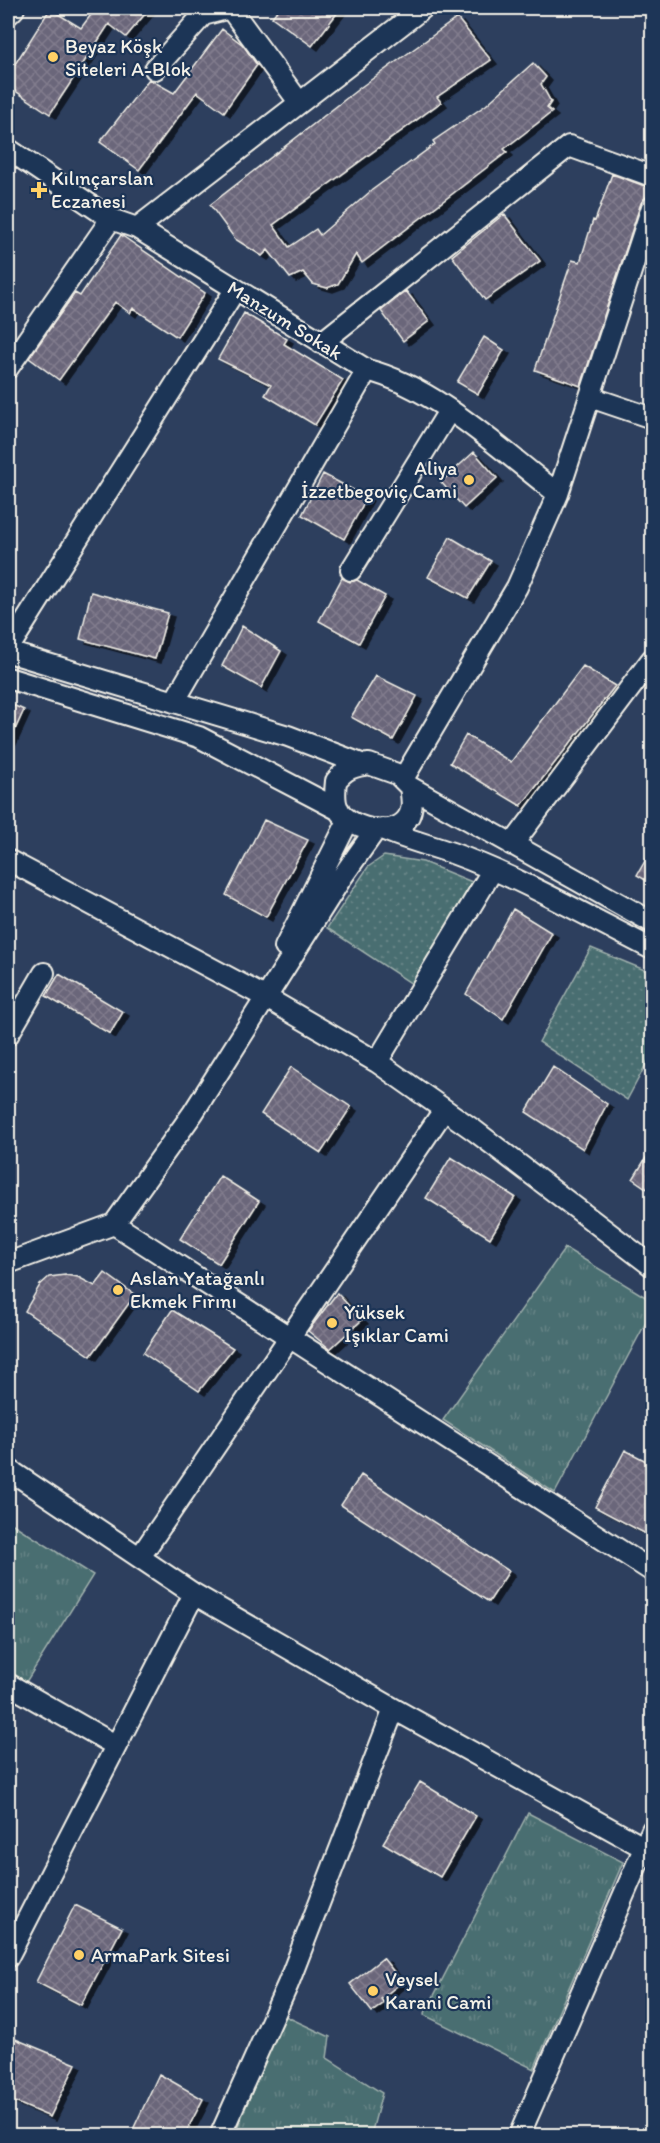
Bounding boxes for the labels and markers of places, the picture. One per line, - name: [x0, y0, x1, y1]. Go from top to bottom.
- place label: Beyaz Köşk Siteleri A-Blok: [65, 34, 191, 81]
- marker: Beyaz Köşk Siteleri A-Blok: [46, 50, 60, 64]
- place label: Kılınçarslan Eczanesi: [51, 166, 154, 213]
- marker: Kılınçarslan Eczanesi: [32, 183, 46, 197]
- place label: Aliya İzzetbegoviç Cami: [301, 456, 457, 503]
- marker: Aliya İzzetbegoviç Cami: [462, 473, 476, 487]
- place label: Aslan Yatağanlı Ekmek Fırını: [130, 1266, 265, 1313]
- marker: Aslan Yatağanlı Ekmek Fırını: [111, 1283, 125, 1297]
- place label: Yüksek Işıklar Cami: [344, 1300, 449, 1347]
- marker: Yüksek Işıklar Cami: [325, 1316, 339, 1330]
- place label: ArmaPark Sitesi: [91, 1943, 230, 1967]
- marker: ArmaPark Sitesi: [72, 1948, 86, 1962]
- place label: Veysel Karani Cami: [385, 1967, 491, 2014]
- marker: Veysel Karani Cami: [366, 1984, 380, 1998]

